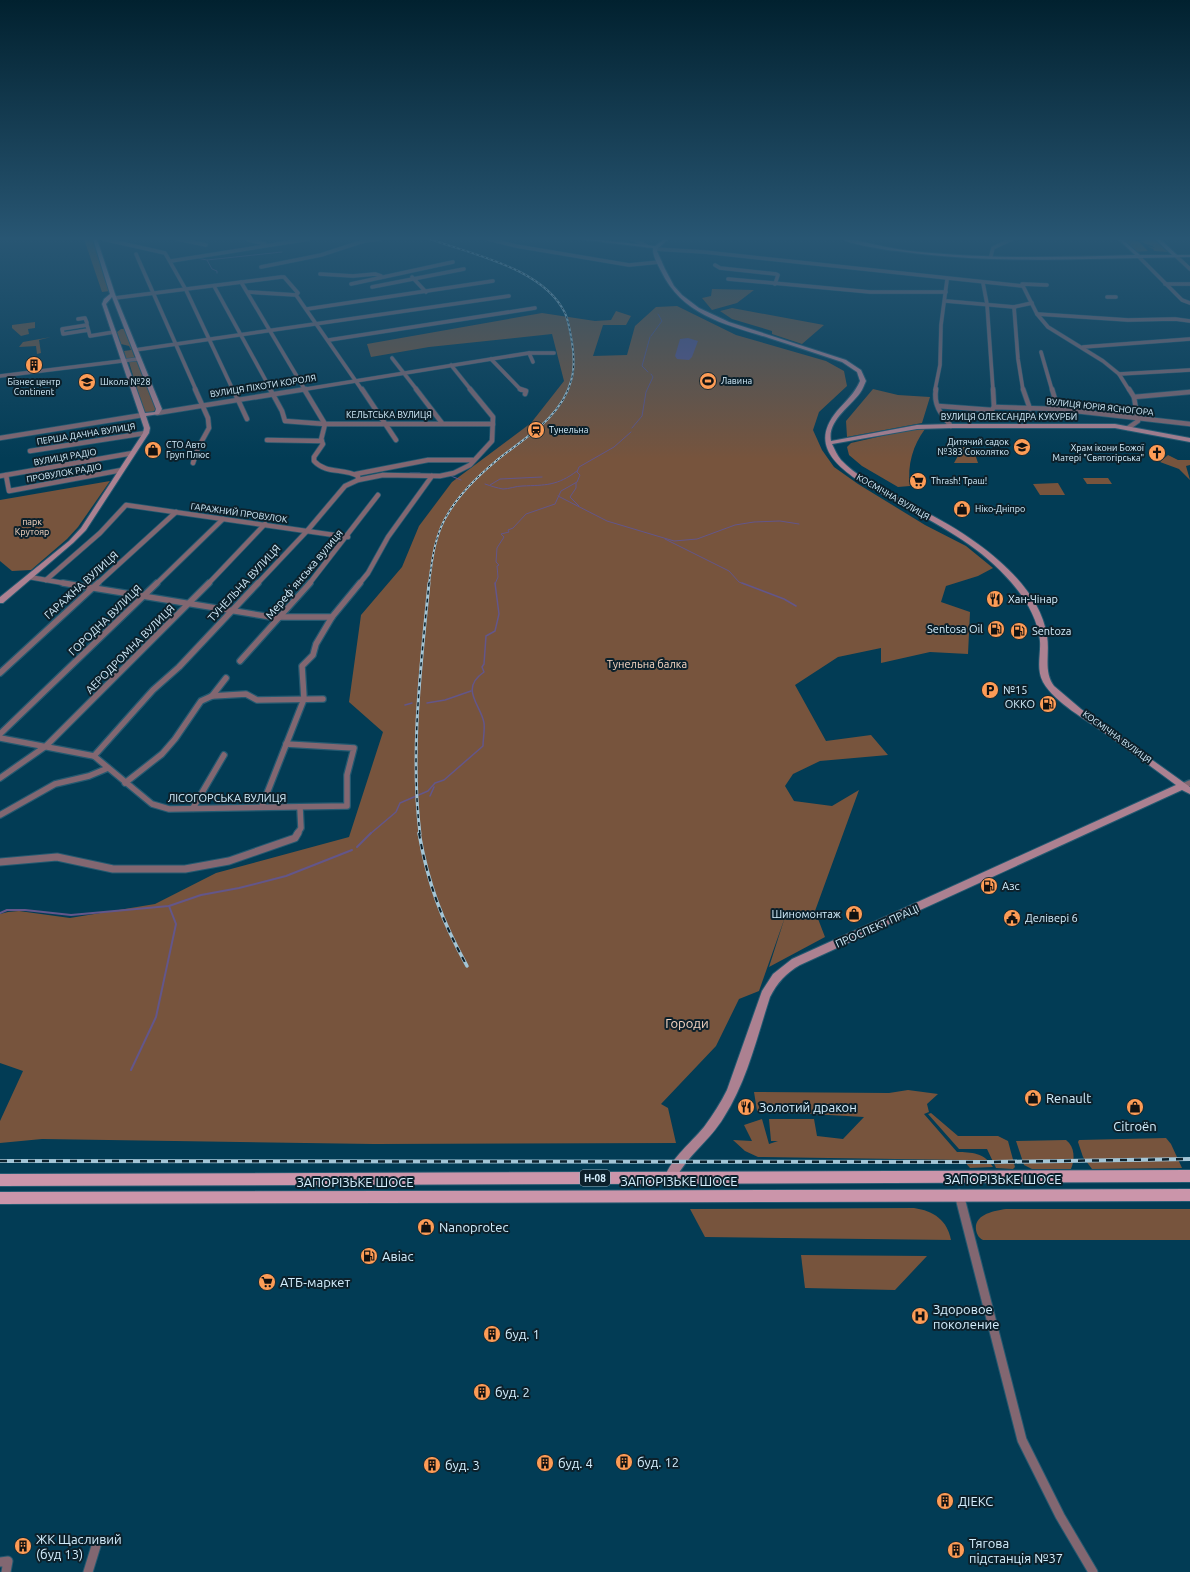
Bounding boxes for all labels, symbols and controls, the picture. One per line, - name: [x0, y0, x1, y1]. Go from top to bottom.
- building icon: Бізнес центр Continent: [24, 355, 44, 375]
- sports icon: Лавина: [698, 371, 718, 391]
- school or university icon: Школа №28: [77, 372, 97, 392]
- street label: ВУЛИЦЯ ПІХОТИ КОРОЛЯ: [209, 373, 317, 399]
- place label: Лавина: [721, 376, 752, 386]
- place label: Бізнес центр Continent: [7, 377, 61, 397]
- place label: Школа №28: [100, 377, 150, 387]
- street label: ВУЛИЦЯ ЮРІЯ ЯСНОГОРА: [1046, 396, 1154, 418]
- street label: КЕЛЬТСЬКА ВУЛИЦЯ: [346, 410, 432, 420]
- street label: ВУЛИЦЯ ОЛЕКСАНДРА КУКУРБИ: [941, 412, 1077, 422]
- station icon: Тунельна: [526, 420, 546, 440]
- street label: ПЕРША ДАЧНА ВУЛИЦЯ: [36, 421, 136, 447]
- place label: Тунельна: [549, 425, 588, 435]
- place label: Дитячий садок №383 Соколятко: [937, 437, 1009, 457]
- school or university icon: Дитячий садок №383 Соколятко: [1012, 437, 1032, 457]
- shop icon: СТО Авто Груп Плюс: [143, 440, 163, 460]
- place label: СТО Авто Груп Плюс: [166, 440, 209, 460]
- place label: Храм ікони Божої Матері "Святогірська": [1052, 443, 1145, 463]
- church icon: Храм ікони Божої Матері "Святогірська": [1147, 443, 1167, 463]
- street label: ВУЛИЦЯ РАДІО: [33, 447, 97, 467]
- street label: ПРОВУЛОК РАДІО: [26, 461, 102, 485]
- supermarket icon: Thrash! Траш!: [908, 471, 928, 491]
- street label: КОСМІЧНА ВУЛИЦЯ: [855, 472, 931, 522]
- place label: Thrash! Траш!: [931, 476, 987, 486]
- shop icon: Ніко-Дніпро: [952, 499, 972, 519]
- street label: ГАРАЖНИЙ ПРОВУЛОК: [190, 500, 289, 525]
- place label: Ніко-Дніпро: [975, 504, 1025, 514]
- park label: парк Крутояр: [15, 517, 49, 537]
- street label: Мерефʼянська вулиця: [263, 527, 345, 621]
- street label: ТУНЕЛЬНА ВУЛИЦЯ: [205, 542, 283, 624]
- street label: ГАРАЖНА ВУЛИЦЯ: [42, 549, 120, 621]
- street label: ГОРОДНА ВУЛИЦЯ: [66, 582, 144, 658]
- restaurant icon: Хан-Чінар: [985, 589, 1005, 609]
- place label: Хан-Чінар: [1008, 593, 1058, 605]
- street label: АЕРОДРОМНА ВУЛИЦЯ: [83, 602, 177, 696]
- fuel station icon: Sentosa Oil: [986, 619, 1006, 639]
- fuel station icon: Sentoza: [1009, 621, 1029, 641]
- place label: Sentosa Oil: [927, 623, 983, 635]
- place label: Sentoza: [1032, 625, 1071, 637]
- park label: Тунельна балка: [607, 658, 687, 670]
- parking icon: №15: [980, 680, 1000, 700]
- place label: №15: [1003, 684, 1028, 696]
- fuel station icon: OKKO: [1038, 694, 1058, 714]
- place label: OKKO: [1005, 698, 1035, 710]
- street label: КОСМІЧНА ВУЛИЦЯ: [1081, 709, 1153, 765]
- street label: ЛІСОГОРСЬКА ВУЛИЦЯ: [168, 792, 286, 804]
- fuel station icon: Азс: [979, 876, 999, 896]
- place label: Азс: [1002, 880, 1020, 892]
- street label: ПРОСПЕКТ ПРАЦІ: [833, 902, 921, 950]
- shop icon: Шиномонтаж: [844, 904, 864, 924]
- place label: Шиномонтаж: [771, 908, 841, 920]
- public building icon: Делівері 6: [1002, 908, 1022, 928]
- place label: Делівері 6: [1025, 912, 1078, 924]
- park label: Городи: [665, 1016, 709, 1030]
- shop icon: Renault: [1023, 1088, 1043, 1108]
- place label: Renault: [1046, 1091, 1091, 1105]
- restaurant icon: Золотий дракон: [736, 1097, 756, 1117]
- shop icon: Citroën: [1125, 1097, 1145, 1117]
- place label: Золотий дракон: [759, 1100, 857, 1114]
- place label: Citroën: [1113, 1119, 1157, 1133]
- road number: Н-08: [580, 1170, 610, 1186]
- street label: ЗАПОРІЗЬКЕ ШОСЕ: [944, 1172, 1062, 1186]
- street label: ЗАПОРІЗЬКЕ ШОСЕ: [620, 1174, 738, 1188]
- street label: ЗАПОРІЗЬКЕ ШОСЕ: [296, 1175, 414, 1189]
- shop icon: Nanoprotec: [416, 1217, 436, 1237]
- place label: Nanoprotec: [439, 1220, 508, 1234]
- fuel station icon: Авіас: [359, 1246, 379, 1266]
- place label: Авіас: [382, 1249, 414, 1263]
- supermarket icon: АТБ-маркет: [257, 1272, 277, 1292]
- place label: АТБ-маркет: [280, 1275, 350, 1289]
- place label: Здоровое поколение: [933, 1302, 999, 1331]
- hospital icon: Здоровое поколение: [910, 1306, 930, 1326]
- building icon: буд. 1: [482, 1324, 502, 1344]
- place label: буд. 1: [505, 1327, 540, 1341]
- building icon: буд. 2: [472, 1382, 492, 1402]
- place label: буд. 2: [495, 1385, 530, 1399]
- building icon: буд. 12: [614, 1452, 634, 1472]
- building icon: буд. 4: [535, 1453, 555, 1473]
- building icon: буд. 3: [422, 1455, 442, 1475]
- place label: буд. 12: [637, 1455, 679, 1469]
- place label: буд. 4: [558, 1456, 593, 1470]
- place label: буд. 3: [445, 1458, 480, 1472]
- building icon: ДІЕКС: [935, 1491, 955, 1511]
- place label: ДІЕКС: [958, 1494, 993, 1508]
- place label: ЖК Щасливий (буд 13): [36, 1532, 122, 1562]
- building icon: ЖК Щасливий (буд 13): [13, 1536, 33, 1556]
- place label: Тягова пiдстанцiя №37: [969, 1536, 1063, 1565]
- building icon: Тягова пiдстанцiя №37: [946, 1540, 966, 1560]

